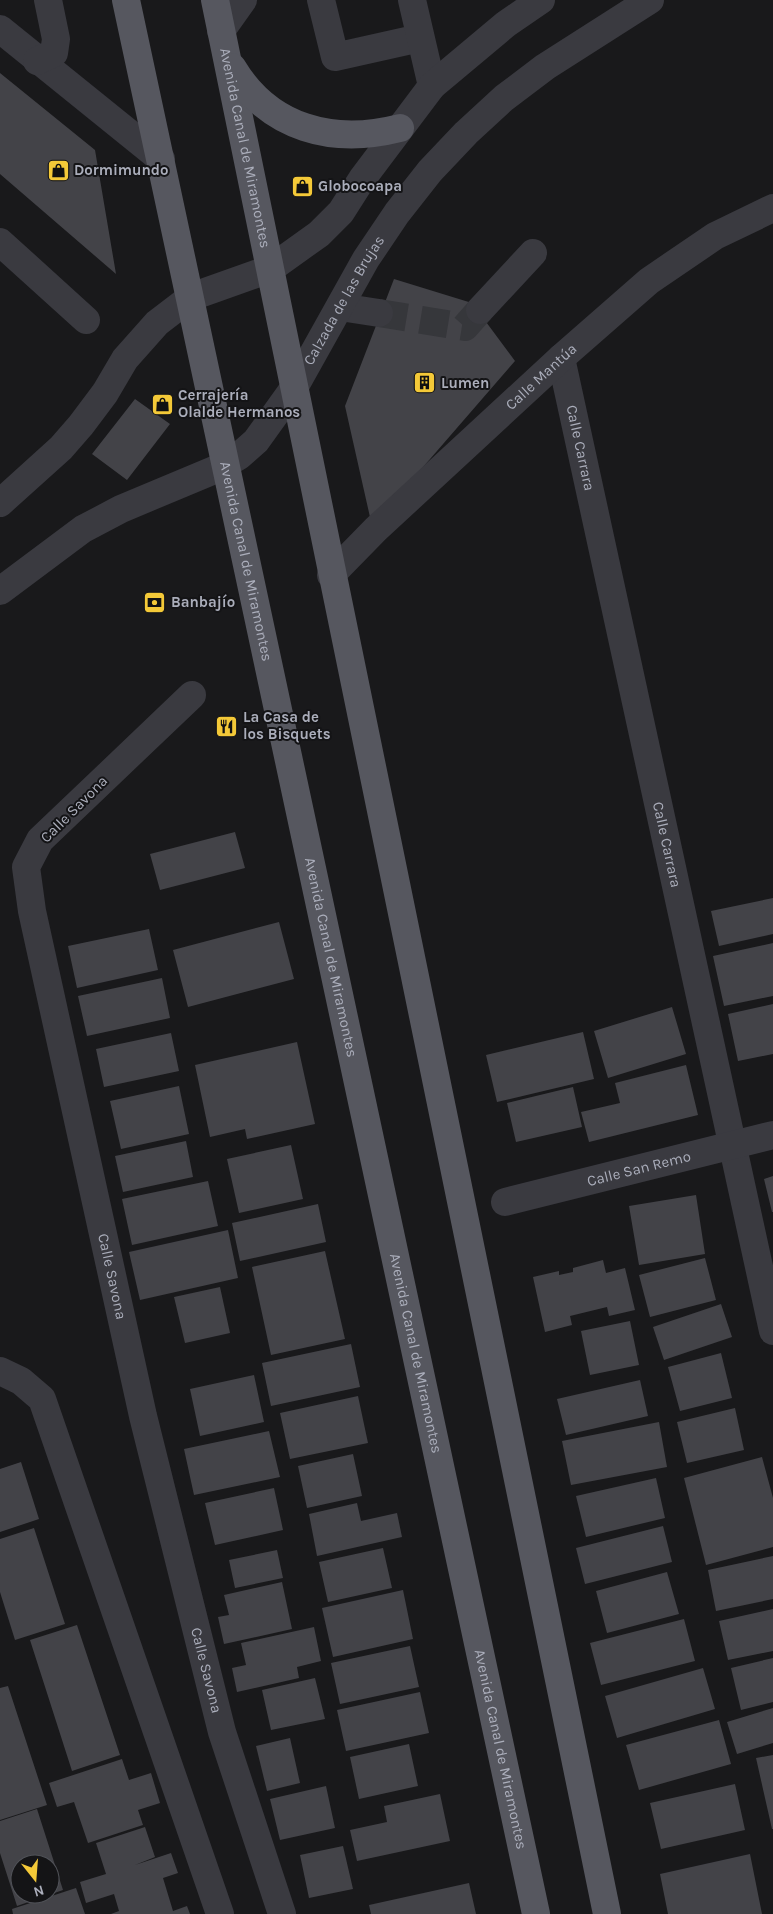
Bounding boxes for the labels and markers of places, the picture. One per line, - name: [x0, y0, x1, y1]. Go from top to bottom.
- shop icon: Dormimundo: [46, 158, 70, 182]
- place label: Dormimundo: [74, 161, 169, 179]
- shop icon: Globocoapa: [290, 174, 314, 198]
- place label: Globocoapa: [318, 177, 402, 195]
- building icon: Lumen: [413, 371, 437, 395]
- place label: Lumen: [441, 374, 489, 392]
- place label: Cerrajería Olalde Hermanos: [178, 386, 300, 421]
- shop icon: Cerrajería Olalde Hermanos: [150, 392, 174, 416]
- bank icon: Banbajío: [143, 590, 167, 614]
- place label: Banbajío: [171, 593, 235, 611]
- place label: La Casa de los Bisquets: [243, 708, 331, 743]
- restaurant icon: La Casa de los Bisquets: [215, 714, 239, 738]

